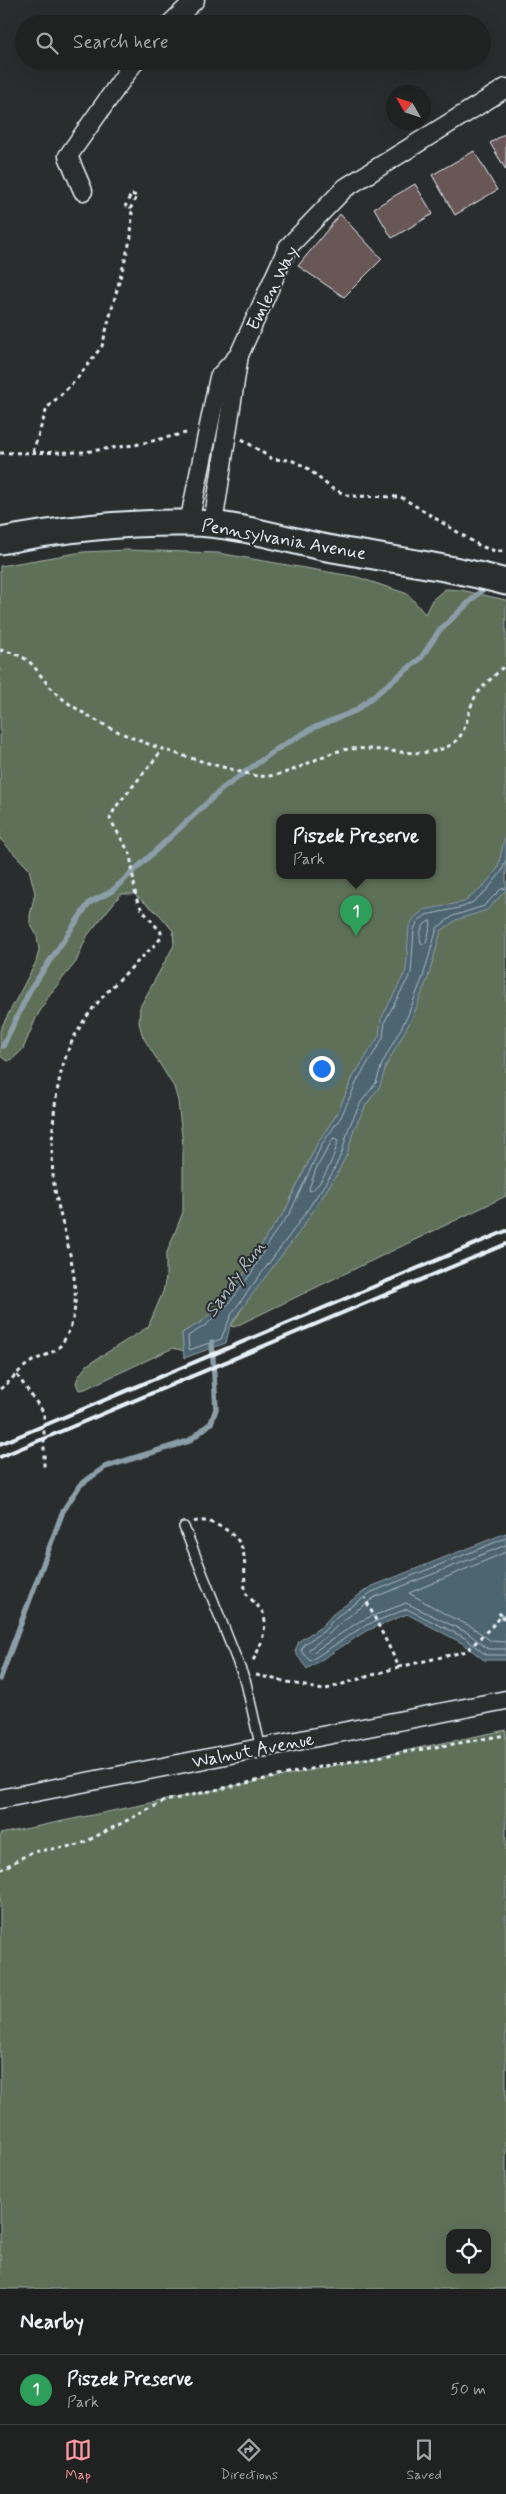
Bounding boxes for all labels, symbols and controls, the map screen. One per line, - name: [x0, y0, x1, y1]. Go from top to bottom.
- search box: [15, 15, 491, 70]
- icon: search: [33, 29, 61, 57]
- text: Search here: [73, 30, 169, 55]
- north arrow: [386, 85, 431, 130]
- street label: Emlen Way: [241, 242, 304, 335]
- street label: Pennsylvania Avenue: [200, 514, 368, 566]
- popup: [276, 814, 436, 879]
- text: Piszek Preserve: [293, 824, 419, 849]
- text: Park: [293, 849, 325, 870]
- pin: 1: [340, 895, 372, 936]
- your location: [309, 1056, 335, 1082]
- water label: Sandy Run: [199, 1235, 272, 1322]
- street label: Walnut Avenue: [190, 1727, 316, 1775]
- map controls: [446, 2229, 491, 2274]
- button: locate: [446, 2229, 491, 2274]
- text: Nearby: [20, 2308, 84, 2336]
- text: Piszek Preserve: [67, 2367, 193, 2392]
- text: 1: [32, 2379, 40, 2400]
- text: 50 m: [450, 2379, 486, 2400]
- text: Park: [67, 2392, 99, 2413]
- tab: Map: [64, 2436, 92, 2484]
- tab: Directions: [221, 2436, 278, 2484]
- tab: Saved: [406, 2436, 442, 2484]

